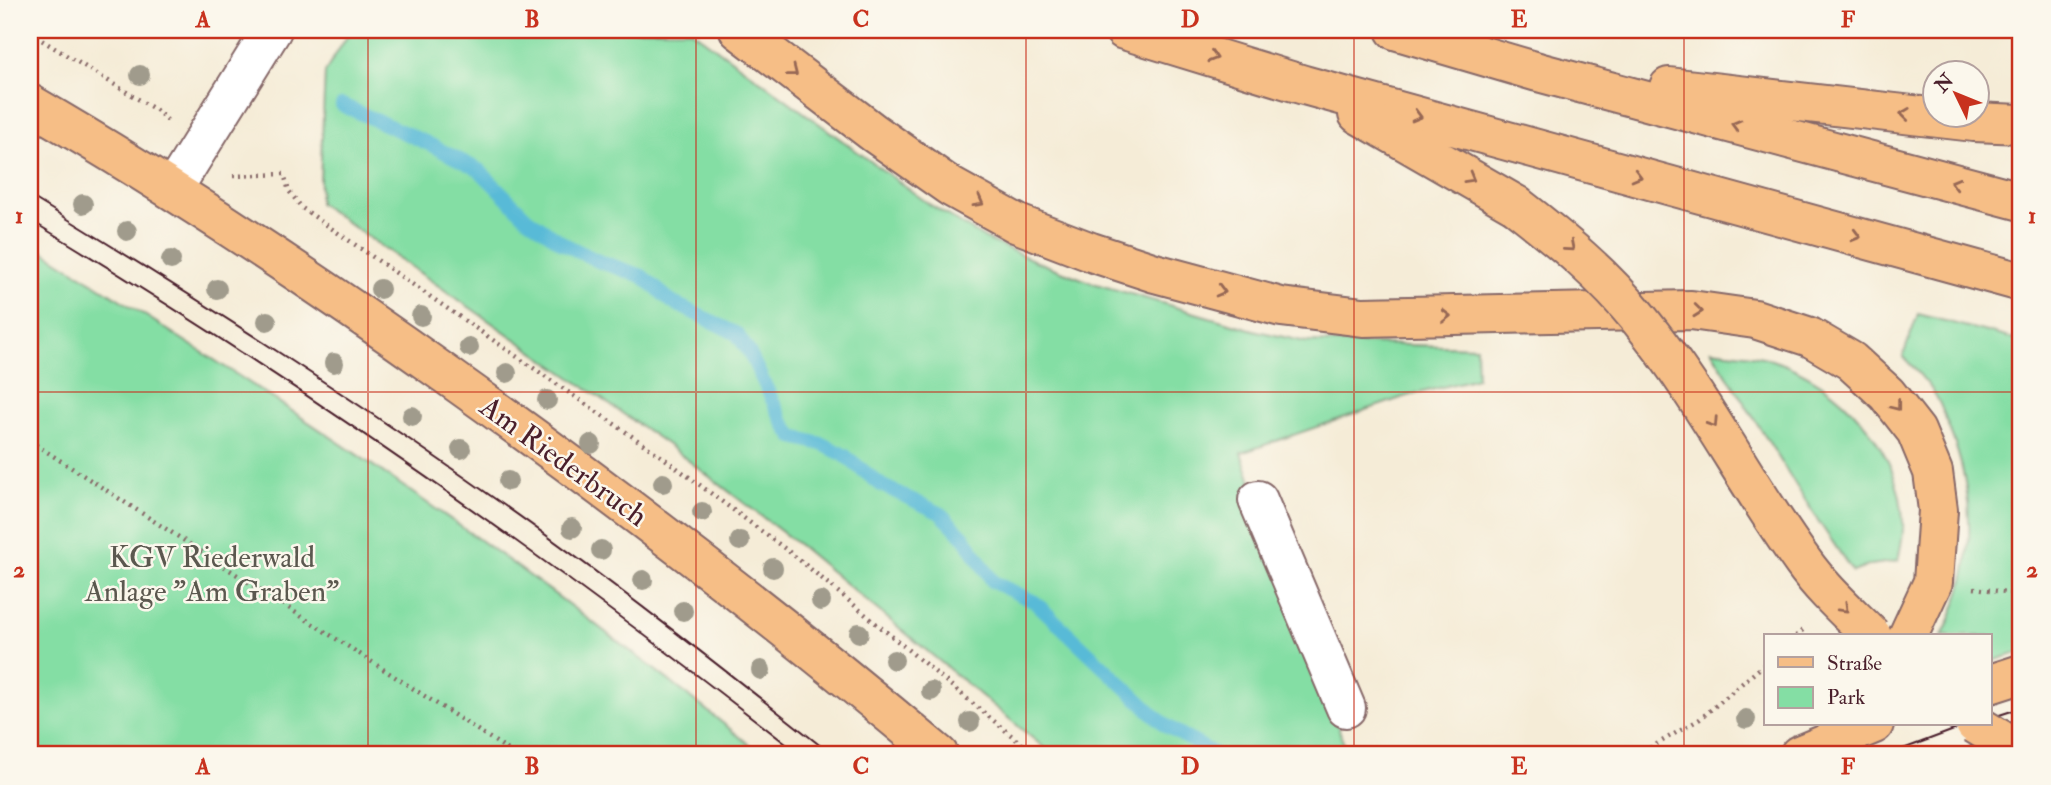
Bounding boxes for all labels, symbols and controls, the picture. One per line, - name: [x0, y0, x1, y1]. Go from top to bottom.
- text: A: [195, 5, 211, 34]
- text: B: [524, 5, 540, 34]
- text: C: [853, 5, 869, 34]
- text: D: [1181, 5, 1199, 34]
- text: E: [1511, 5, 1528, 34]
- text: F: [1841, 5, 1856, 34]
- one-way arrow: [1207, 48, 1219, 63]
- north arrow: [1922, 60, 1992, 130]
- one-way arrow: [785, 63, 798, 76]
- text: N: [1929, 68, 1960, 98]
- one-way arrow: [1899, 106, 1910, 121]
- one-way arrow: [1411, 107, 1423, 122]
- one-way arrow: [1730, 118, 1742, 133]
- one-way arrow: [1631, 168, 1643, 182]
- one-way arrow: [1463, 170, 1476, 183]
- one-way arrow: [1949, 177, 1961, 191]
- one-way arrow: [972, 194, 984, 207]
- text: 1: [15, 201, 23, 230]
- text: 1: [2028, 201, 2036, 230]
- one-way arrow: [1850, 228, 1862, 243]
- one-way arrow: [1561, 239, 1574, 251]
- one-way arrow: [1215, 283, 1227, 297]
- one-way arrow: [1692, 304, 1704, 319]
- one-way arrow: [1441, 308, 1452, 323]
- street label: Am Riederbruch: [472, 388, 655, 535]
- one-way arrow: [1888, 398, 1901, 411]
- one-way arrow: [1704, 415, 1717, 428]
- park label: KGV Riederwald Anlage "Am Graben": [84, 539, 339, 610]
- text: 2: [13, 555, 25, 584]
- text: 2: [2026, 555, 2038, 584]
- one-way arrow: [1835, 600, 1848, 613]
- legend: [1764, 634, 1992, 726]
- text: Straße: [1827, 650, 1882, 677]
- text: Park: [1827, 684, 1865, 711]
- text: A: [195, 752, 211, 781]
- text: B: [524, 752, 540, 781]
- text: C: [853, 752, 869, 781]
- text: D: [1181, 752, 1199, 781]
- text: E: [1511, 752, 1528, 781]
- text: F: [1841, 752, 1856, 781]

